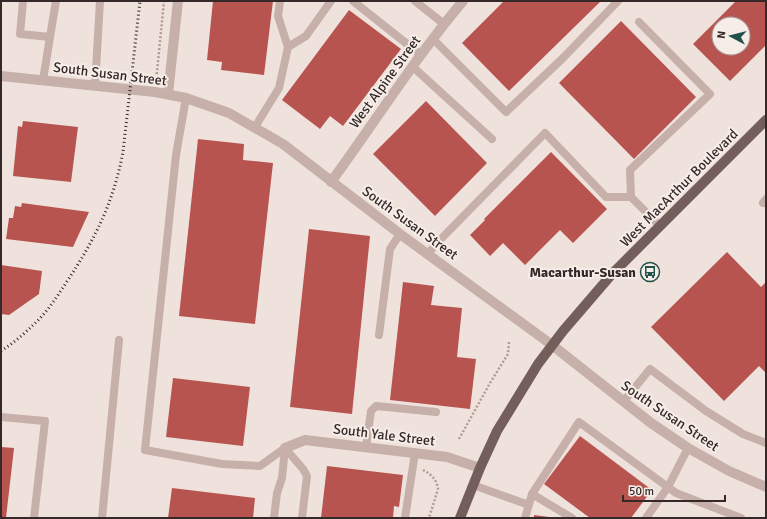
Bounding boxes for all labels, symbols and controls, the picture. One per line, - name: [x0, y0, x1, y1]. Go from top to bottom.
- north arrow: [711, 16, 751, 56]
- text: N: [715, 30, 728, 39]
- street label: West Alpine Street: [346, 32, 424, 132]
- street label: South Susan Street: [52, 59, 168, 89]
- street label: West MacArthur Boulevard: [616, 125, 742, 251]
- street label: South Susan Street: [359, 183, 461, 263]
- bus stop icon: Macarthur-Susan: [639, 261, 661, 283]
- place label: Macarthur-Susan: [529, 264, 636, 281]
- street label: South Susan Street: [618, 377, 722, 455]
- street label: South Yale Street: [332, 420, 436, 450]
- scale bar: [623, 477, 725, 503]
- text: 50 m: [629, 484, 654, 499]

